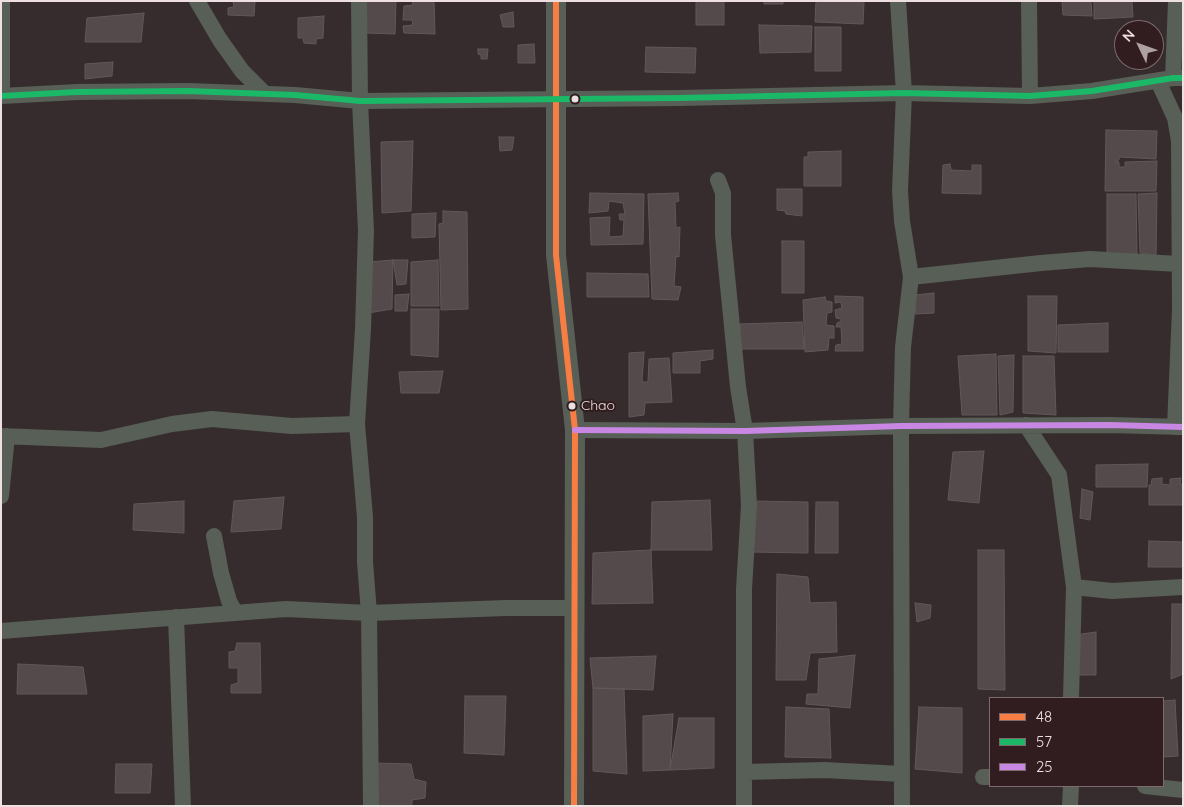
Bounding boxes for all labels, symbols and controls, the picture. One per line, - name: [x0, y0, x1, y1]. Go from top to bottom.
- north arrow: [1114, 20, 1164, 70]
- text: N: [1118, 26, 1139, 45]
- unlabelled marker: [570, 94, 580, 104]
- place label: Chao: [581, 398, 615, 414]
- marker: Chao: [567, 401, 577, 411]
- legend: [989, 697, 1164, 787]
- text: 48: [1036, 707, 1052, 726]
- text: 57: [1036, 732, 1052, 751]
- text: 25: [1036, 757, 1053, 776]

